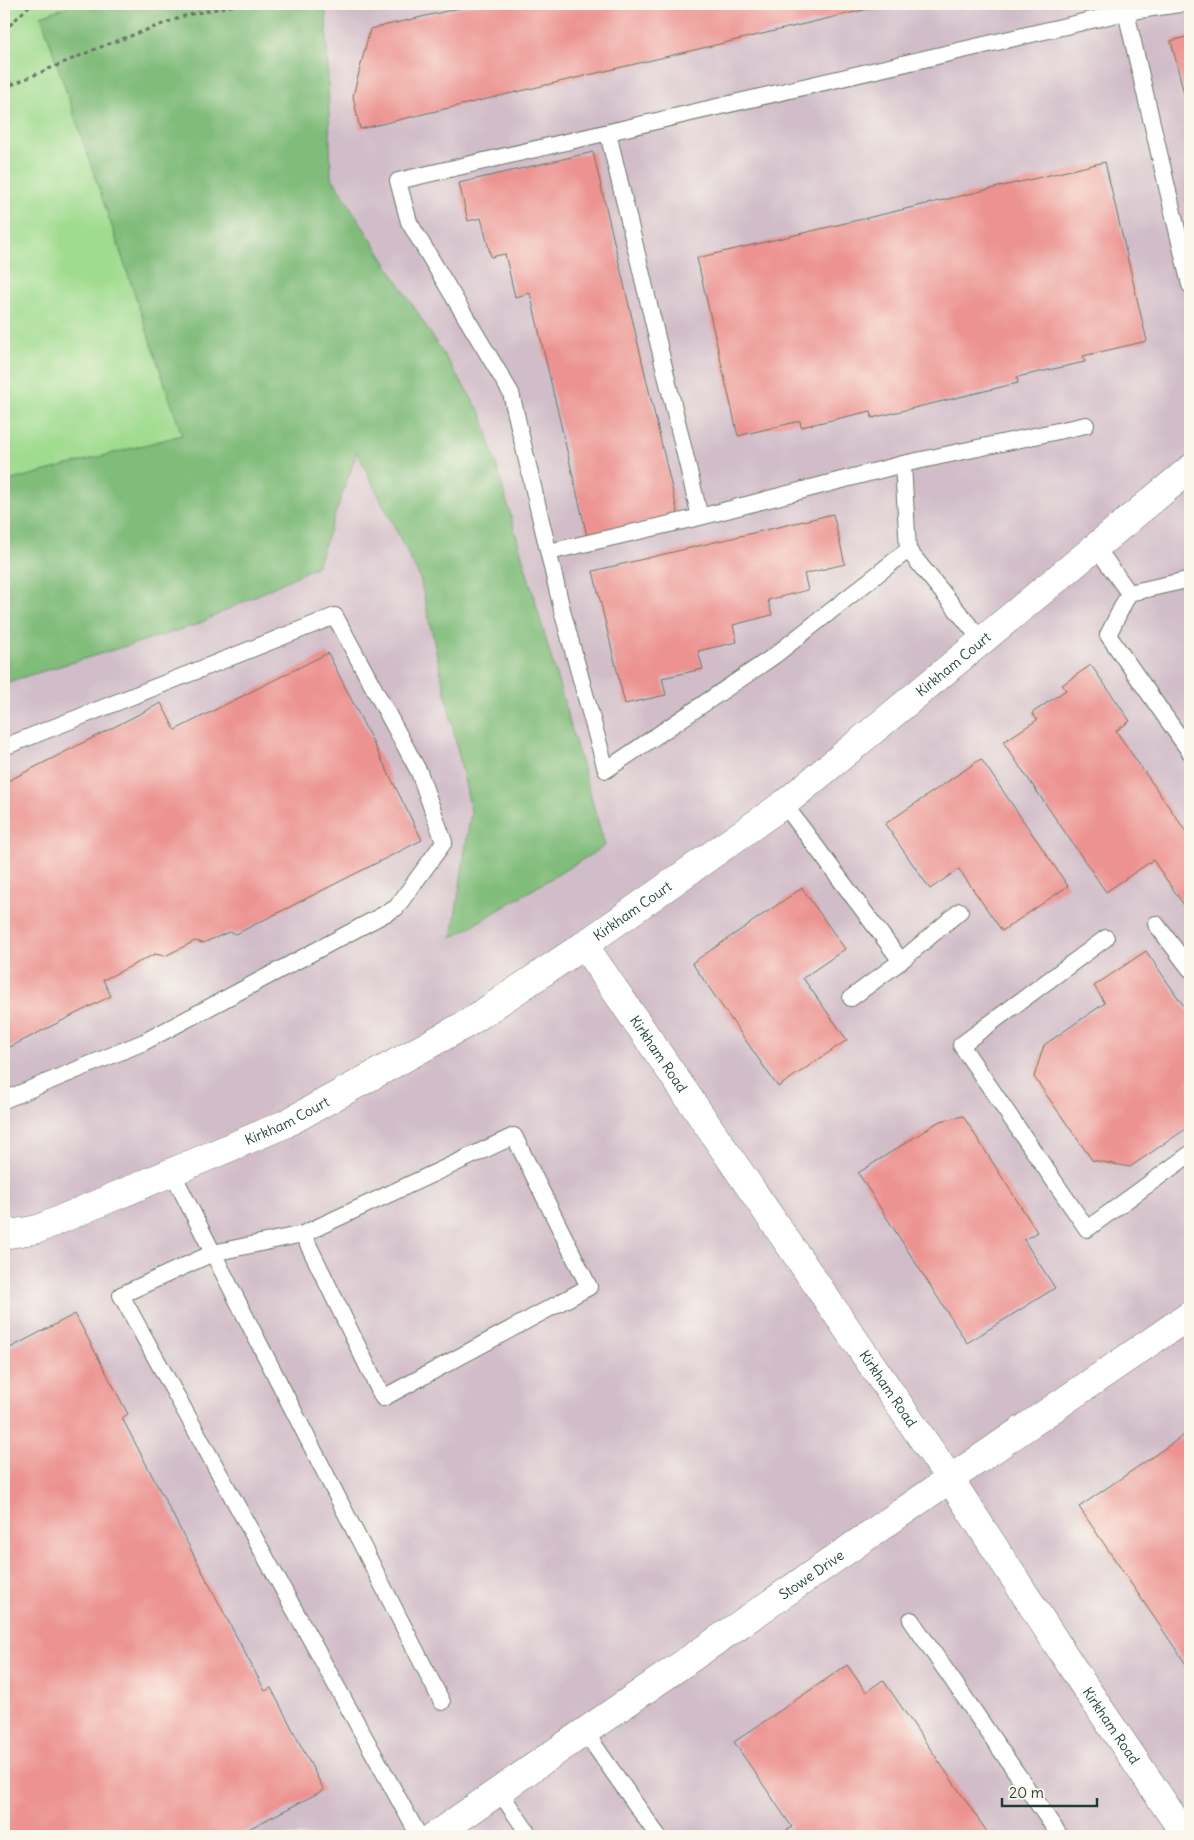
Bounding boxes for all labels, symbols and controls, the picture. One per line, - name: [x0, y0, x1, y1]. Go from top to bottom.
- street label: Kirkham Court: [912, 628, 995, 700]
- street label: Kirkham Court: [590, 877, 675, 945]
- street label: Kirkham Road: [626, 1012, 691, 1096]
- street label: Kirkham Court: [242, 1092, 333, 1149]
- street label: Kirkham Road: [856, 1347, 921, 1431]
- street label: Stowe Drive: [775, 1546, 848, 1604]
- street label: Kirkham Road: [1079, 1684, 1144, 1768]
- scale bar: [1002, 1775, 1096, 1807]
- text: 20 m: [1009, 1783, 1044, 1802]

